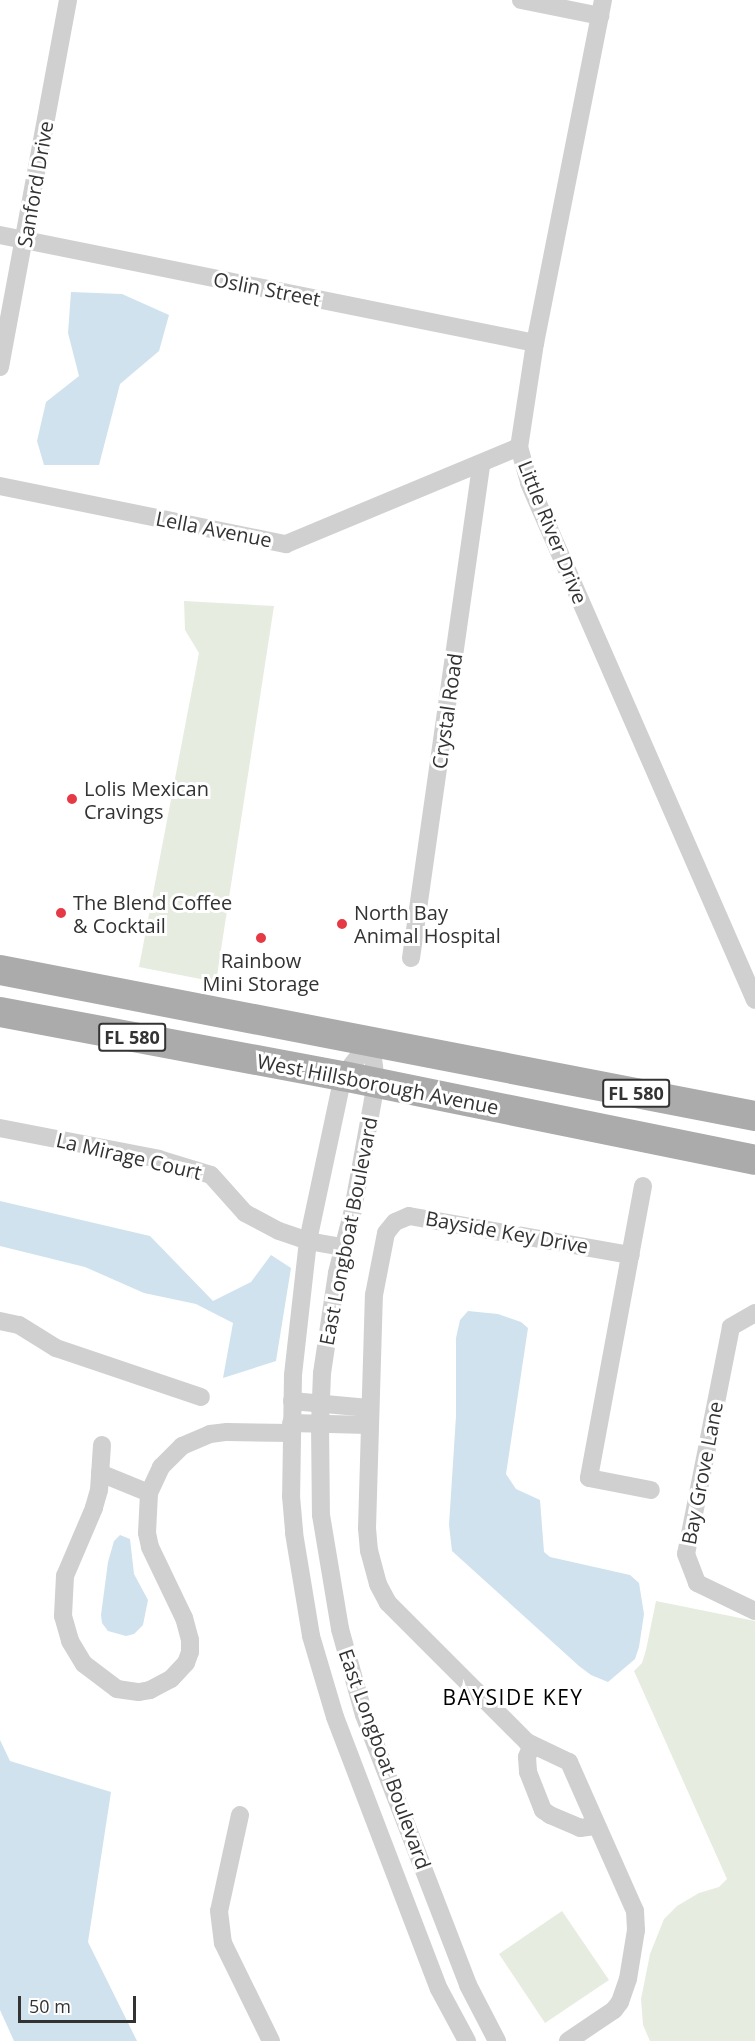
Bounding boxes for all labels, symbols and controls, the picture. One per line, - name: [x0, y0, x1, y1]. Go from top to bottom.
- street label: Sanford Drive: [12, 119, 58, 249]
- street label: Oslin Street: [211, 267, 323, 311]
- street label: Little River Drive: [513, 457, 593, 607]
- street label: Lella Avenue: [154, 506, 274, 552]
- street label: Crystal Road: [427, 652, 467, 770]
- place label: Lolis Mexican Cravings: [84, 776, 209, 823]
- marker: Lolis Mexican Cravings: [65, 792, 79, 806]
- place label: The Blend Coffee & Cocktail: [73, 890, 232, 937]
- place label: North Bay Animal Hospital: [354, 900, 501, 947]
- marker: The Blend Coffee & Cocktail: [54, 906, 68, 920]
- marker: North Bay Animal Hospital: [335, 917, 349, 931]
- marker: Rainbow Mini Storage: [254, 931, 268, 945]
- place label: Rainbow Mini Storage: [202, 948, 320, 995]
- road number: FL 580: [98, 1022, 166, 1052]
- street label: West Hillsborough Avenue: [255, 1049, 501, 1119]
- road number: FL 580: [602, 1078, 670, 1108]
- street label: East Longboat Boulevard: [314, 1115, 382, 1347]
- street label: La Mirage Court: [54, 1128, 204, 1184]
- street label: Bayside Key Drive: [424, 1206, 590, 1258]
- street label: Bay Grove Lane: [676, 1399, 728, 1547]
- street label: East Longboat Boulevard: [334, 1646, 436, 1872]
- district label: BAYSIDE KEY: [442, 1684, 584, 1710]
- scale bar: [21, 1984, 140, 2022]
- text: 50 m: [29, 1994, 71, 2018]

